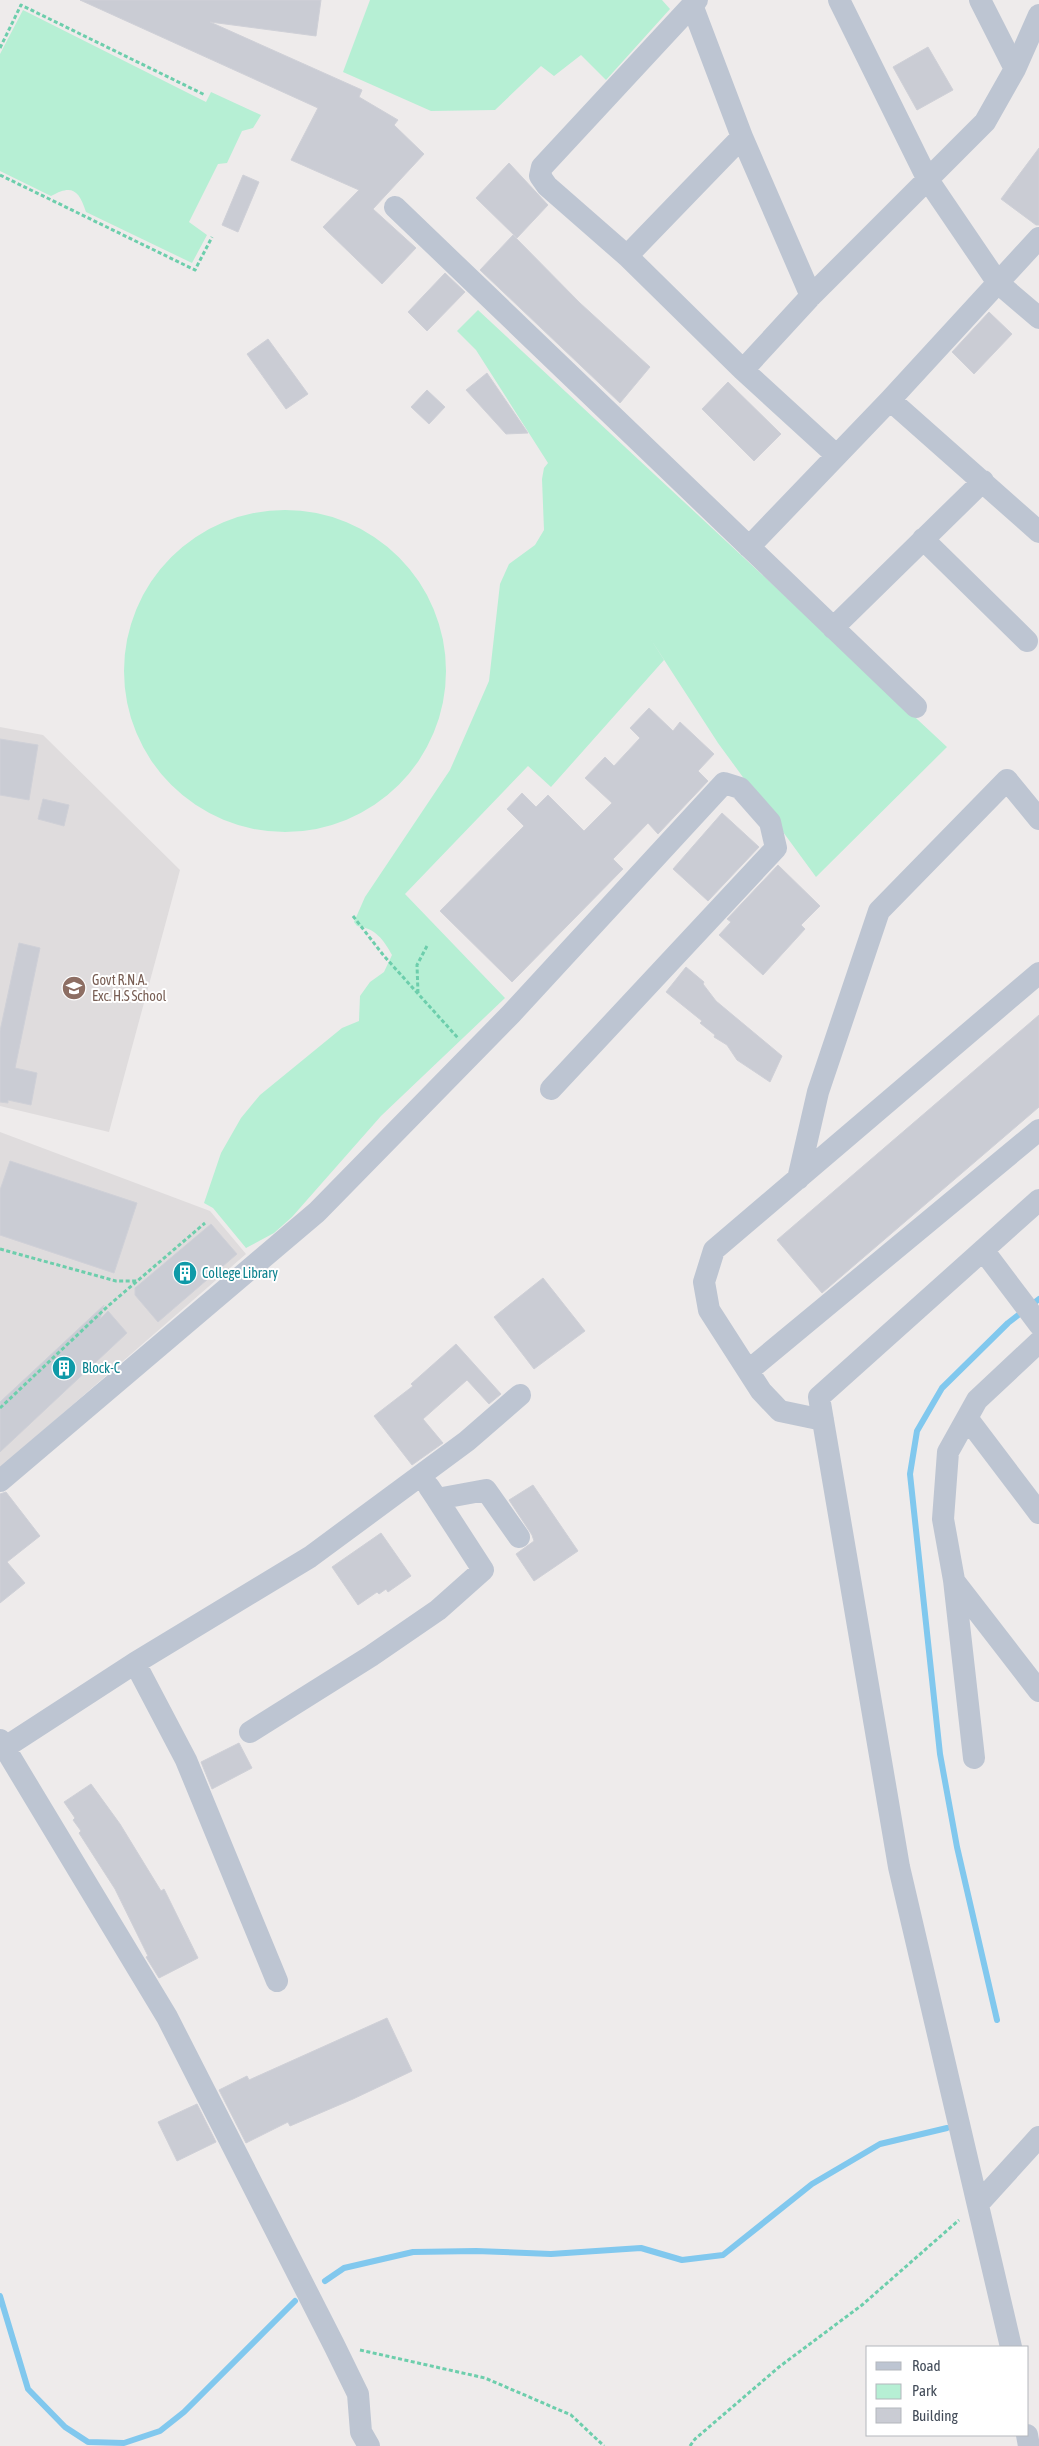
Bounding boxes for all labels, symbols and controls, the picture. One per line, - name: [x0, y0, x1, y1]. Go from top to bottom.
- place label: Govt R.N.A. Exc. H.S School: [92, 972, 167, 1004]
- school or university icon: Govt R.N.A. Exc. H.S School: [61, 975, 87, 1001]
- building icon: College Library: [172, 1260, 198, 1286]
- place label: College Library: [202, 1265, 278, 1281]
- building icon: Block-C: [51, 1355, 77, 1381]
- place label: Block-C: [82, 1360, 121, 1376]
- legend: [866, 2346, 1029, 2436]
- text: Road: [912, 2357, 941, 2374]
- text: Park: [912, 2382, 937, 2399]
- text: Building: [912, 2407, 958, 2424]

